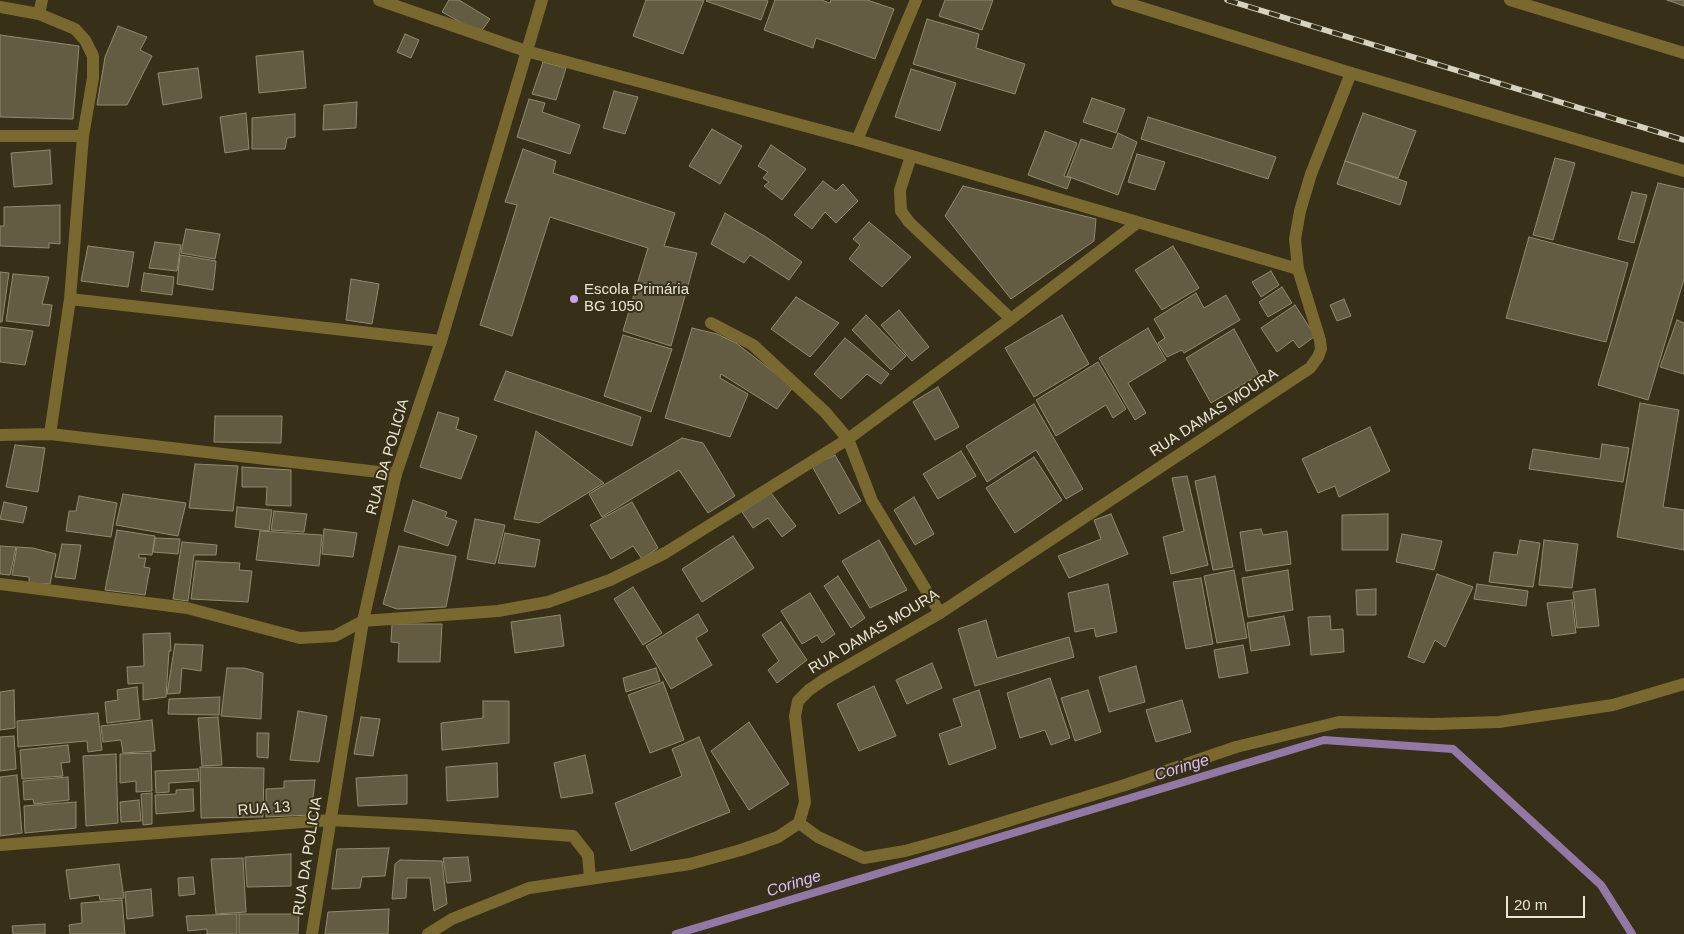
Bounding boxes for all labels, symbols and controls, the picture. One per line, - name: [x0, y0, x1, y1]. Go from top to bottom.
- place label: Escola Primária BG 1050: [584, 281, 689, 316]
- marker: Escola Primária BG 1050: [568, 293, 580, 305]
- street label: RUA DAMAS MOURA: [1147, 365, 1281, 461]
- street label: RUA DA POLICIA: [363, 397, 413, 517]
- street label: RUA DAMAS MOURA: [805, 586, 943, 678]
- water label: Coringe: [1152, 751, 1212, 785]
- street label: RUA DA POLICIA: [290, 795, 326, 917]
- street label: RUA 13: [237, 798, 291, 820]
- water label: Coringe: [764, 867, 824, 901]
- scale bar: [1509, 886, 1588, 918]
- text: 20 m: [1514, 896, 1547, 913]

